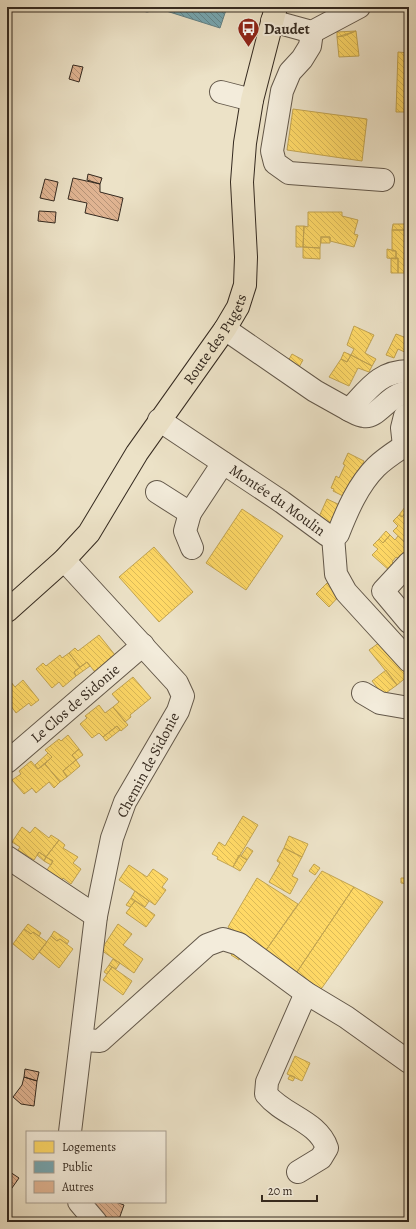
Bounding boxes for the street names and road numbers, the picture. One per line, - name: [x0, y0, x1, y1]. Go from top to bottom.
- street label: Route des Pugets: [179, 292, 251, 388]
- street label: Montée du Moulin: [225, 460, 330, 541]
- street label: Le Clos de Sidonie: [26, 659, 124, 747]
- street label: Chemin de Sidonie: [112, 709, 184, 821]

